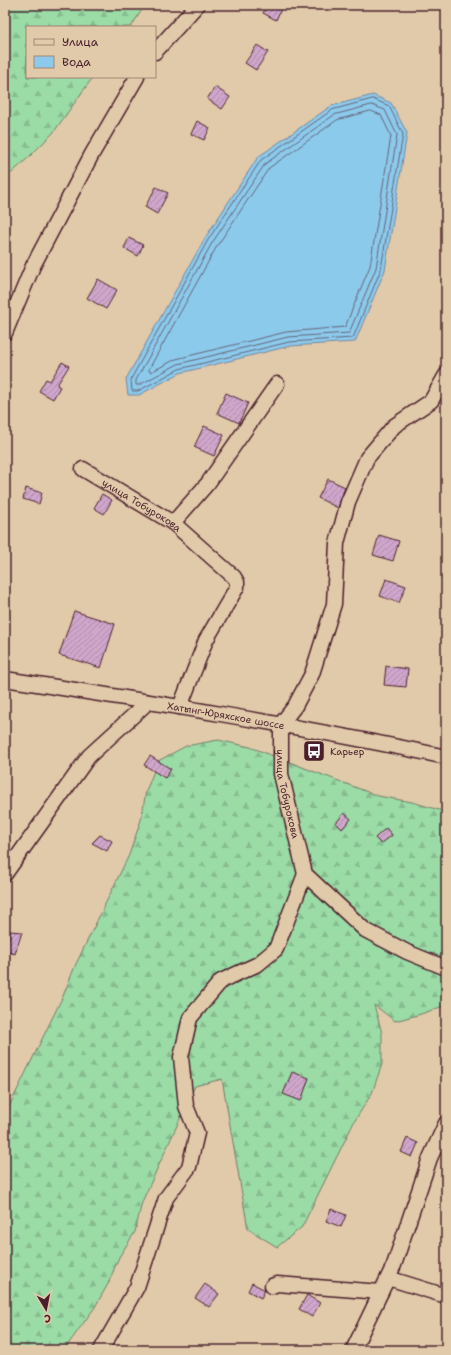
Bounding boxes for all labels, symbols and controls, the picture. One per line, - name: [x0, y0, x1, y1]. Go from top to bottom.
- legend: [26, 26, 156, 78]
- text: Улица: [62, 34, 99, 50]
- text: Вода: [62, 54, 91, 70]
- street label: улица Тобурокова: [100, 476, 185, 535]
- street label: Хатынг-Юряхское шоссе: [166, 699, 286, 732]
- bus stop icon: Карьер: [301, 738, 327, 764]
- place label: Карьер: [330, 745, 365, 758]
- street label: улица Тобурокова: [274, 749, 302, 841]
- north arrow: [26, 1289, 66, 1329]
- text: С: [43, 1310, 52, 1326]

